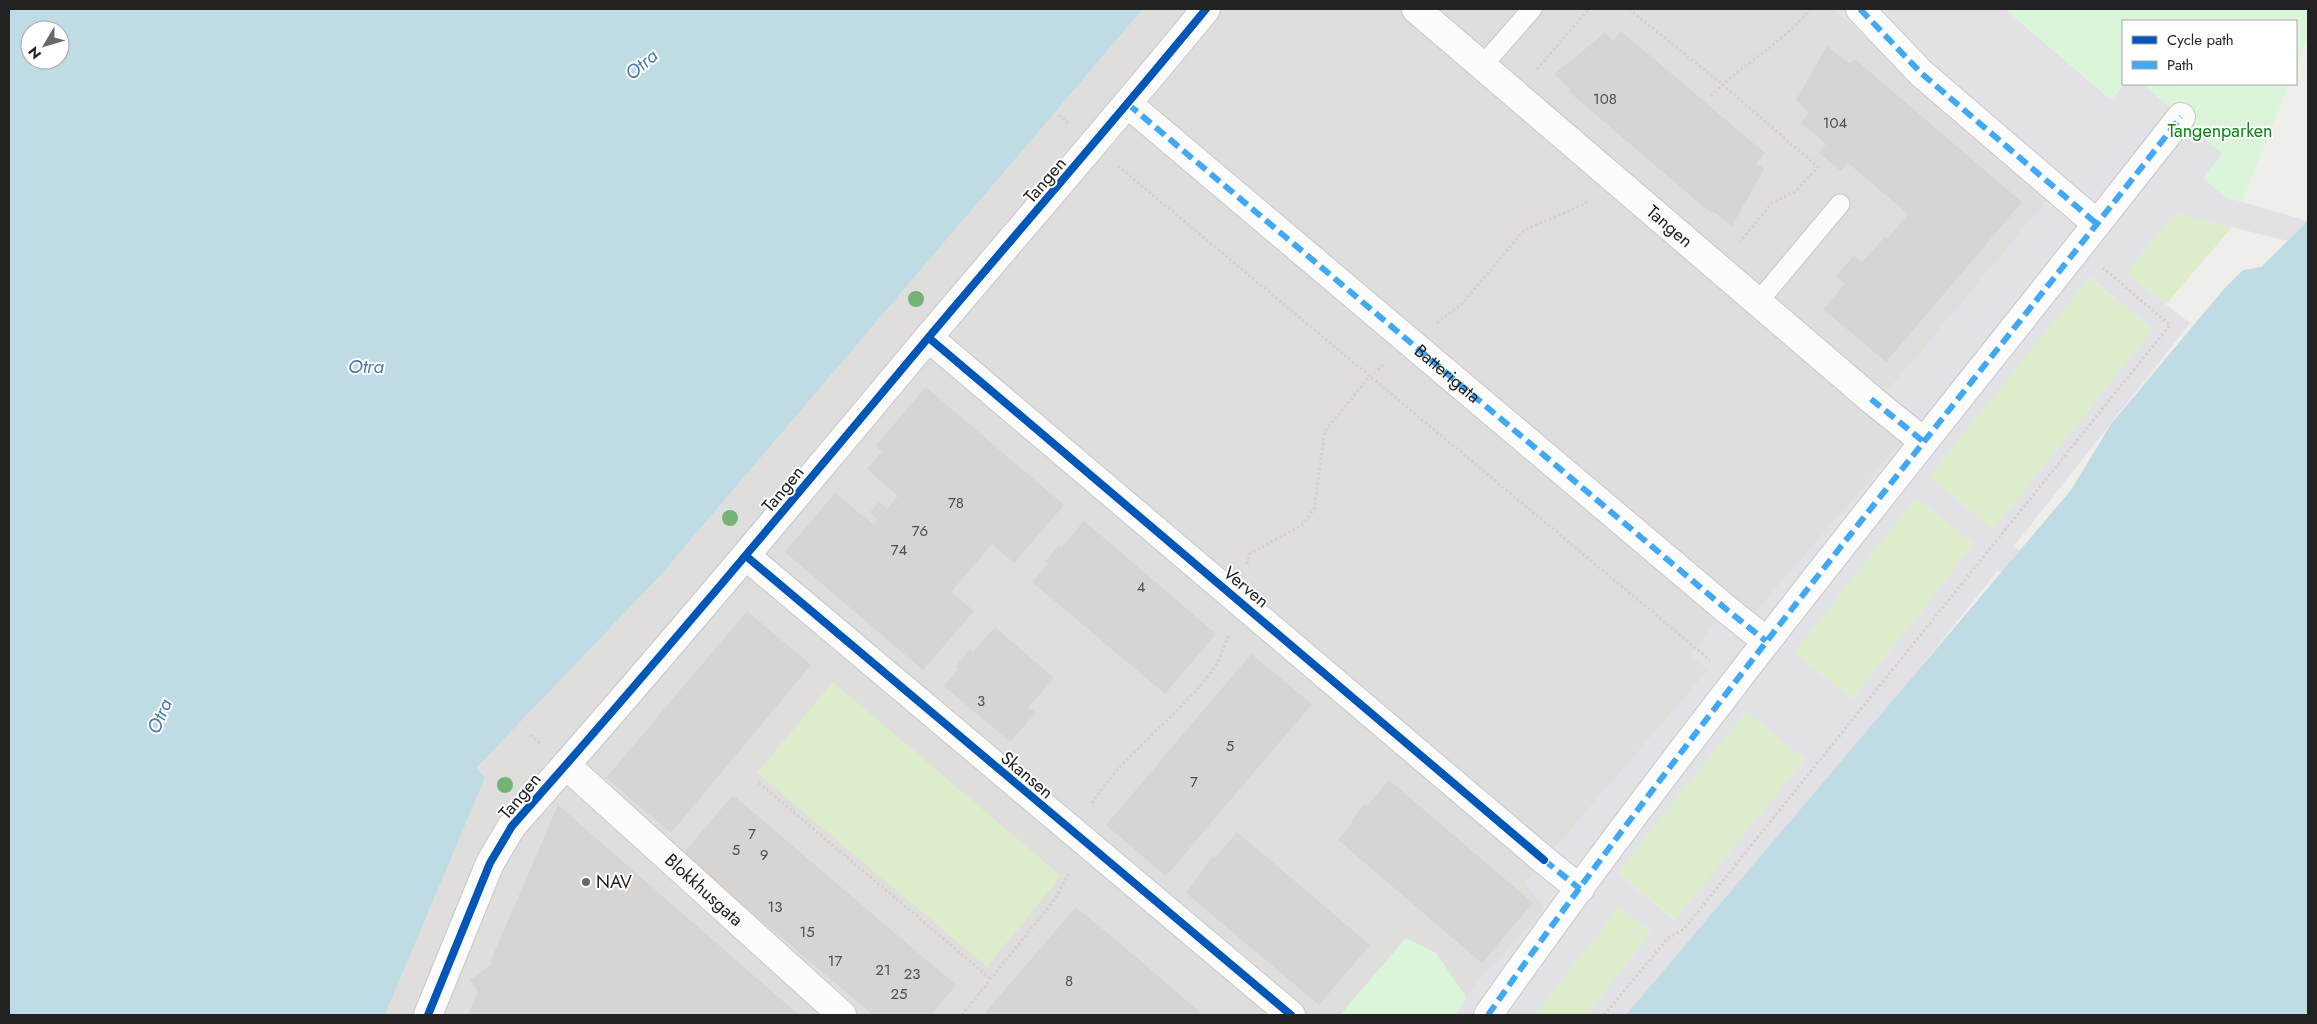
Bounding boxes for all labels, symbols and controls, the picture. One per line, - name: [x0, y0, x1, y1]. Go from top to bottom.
- north arrow: [20, 20, 70, 70]
- legend: [2122, 20, 2297, 85]
- text: Cycle path: [2167, 29, 2234, 51]
- text: N: [23, 42, 46, 64]
- water label: Otra: [619, 42, 664, 86]
- text: Path: [2167, 54, 2193, 76]
- house number: 108: [1593, 88, 1617, 110]
- house number: 104: [1823, 112, 1848, 134]
- park label: Tangenparken: [2167, 118, 2273, 144]
- street label: Tangen: [1018, 151, 1072, 209]
- street label: Tangen: [1641, 199, 1698, 254]
- street label: Batterigata: [1409, 338, 1486, 409]
- water label: Otra: [348, 353, 384, 380]
- street label: Tangen: [756, 460, 810, 518]
- house number: 78: [948, 492, 964, 514]
- house number: 76: [912, 520, 928, 542]
- house number: 74: [891, 539, 908, 561]
- street label: Verven: [1217, 560, 1275, 614]
- house number: 4: [1137, 576, 1146, 598]
- house number: 3: [977, 690, 985, 712]
- water label: Otra: [140, 694, 179, 738]
- house number: 5: [1226, 735, 1234, 757]
- street label: Skansen: [995, 745, 1059, 805]
- street label: Tangen: [493, 767, 547, 825]
- house number: 7: [1190, 771, 1198, 793]
- house number: 7: [748, 823, 756, 845]
- house number: 5: [732, 839, 740, 861]
- house number: 9: [760, 844, 768, 866]
- street label: Blokkhusgata: [659, 847, 749, 932]
- place label: NAV: [596, 869, 632, 895]
- marker: NAV: [580, 876, 592, 888]
- house number: 13: [768, 896, 782, 918]
- house number: 15: [799, 921, 815, 943]
- house number: 17: [828, 950, 842, 972]
- house number: 21: [875, 959, 891, 981]
- house number: 23: [904, 963, 920, 985]
- house number: 8: [1065, 970, 1073, 992]
- house number: 25: [891, 983, 908, 1005]

